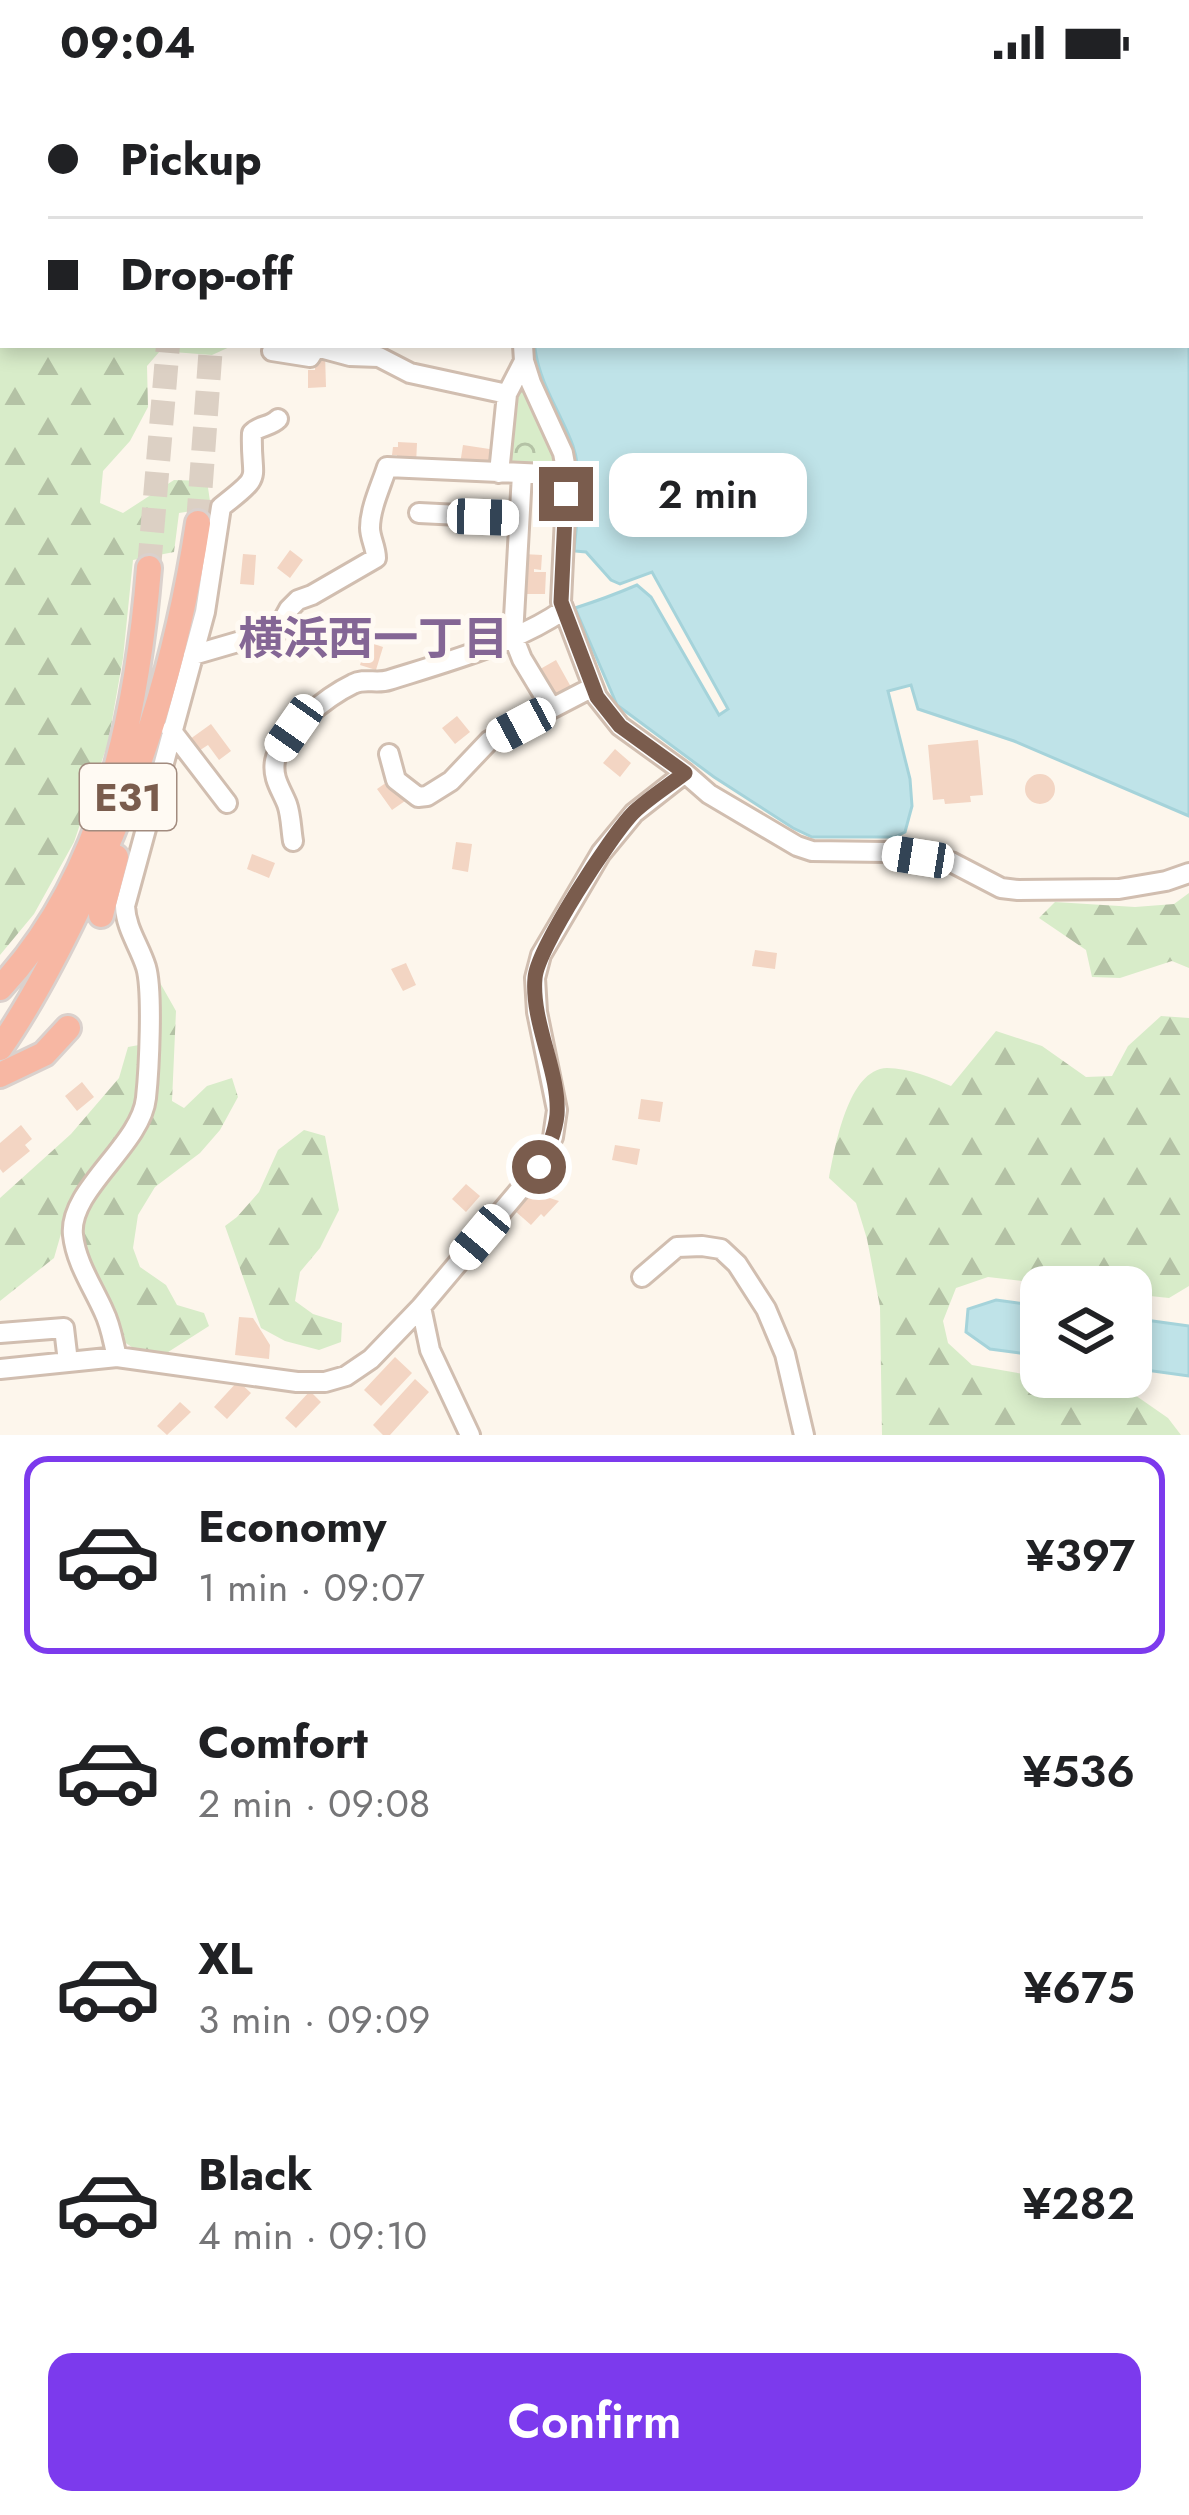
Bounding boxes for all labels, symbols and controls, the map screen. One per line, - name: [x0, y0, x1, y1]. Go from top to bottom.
- text: 09:04: [60, 10, 196, 75]
- text: Pickup: [120, 127, 262, 192]
- text: Drop-off: [120, 242, 293, 307]
- callout: 2 min: [608, 452, 806, 536]
- text: 2 min: [658, 466, 758, 523]
- route end: [539, 467, 593, 521]
- car: [446, 498, 520, 536]
- district label: 横浜西一丁目: [238, 606, 508, 671]
- car: [259, 688, 329, 768]
- car: [481, 692, 561, 758]
- road number: E31: [80, 764, 176, 830]
- car: [880, 834, 956, 880]
- route start: [512, 1140, 566, 1194]
- car: [443, 1198, 517, 1276]
- map controls: [1020, 1266, 1152, 1398]
- button: layers: [1020, 1266, 1152, 1398]
- text: Economy: [198, 1494, 386, 1559]
- icon: car: [54, 1501, 162, 1609]
- text: ¥397: [1026, 1523, 1135, 1588]
- text: 1 min · 09:07: [198, 1559, 425, 1616]
- text: Comfort: [198, 1710, 368, 1775]
- icon: car: [54, 1717, 162, 1825]
- text: ¥536: [1023, 1739, 1135, 1804]
- text: 2 min · 09:08: [198, 1775, 430, 1832]
- text: XL: [198, 1926, 253, 1991]
- icon: car: [54, 1933, 162, 2041]
- text: ¥675: [1023, 1955, 1135, 2020]
- text: 3 min · 09:09: [198, 1991, 431, 2048]
- text: Black: [198, 2142, 312, 2207]
- icon: car: [54, 2149, 162, 2257]
- text: ¥282: [1022, 2171, 1135, 2236]
- text: 4 min · 09:10: [198, 2207, 427, 2264]
- button: Confirm: [48, 2353, 1141, 2491]

